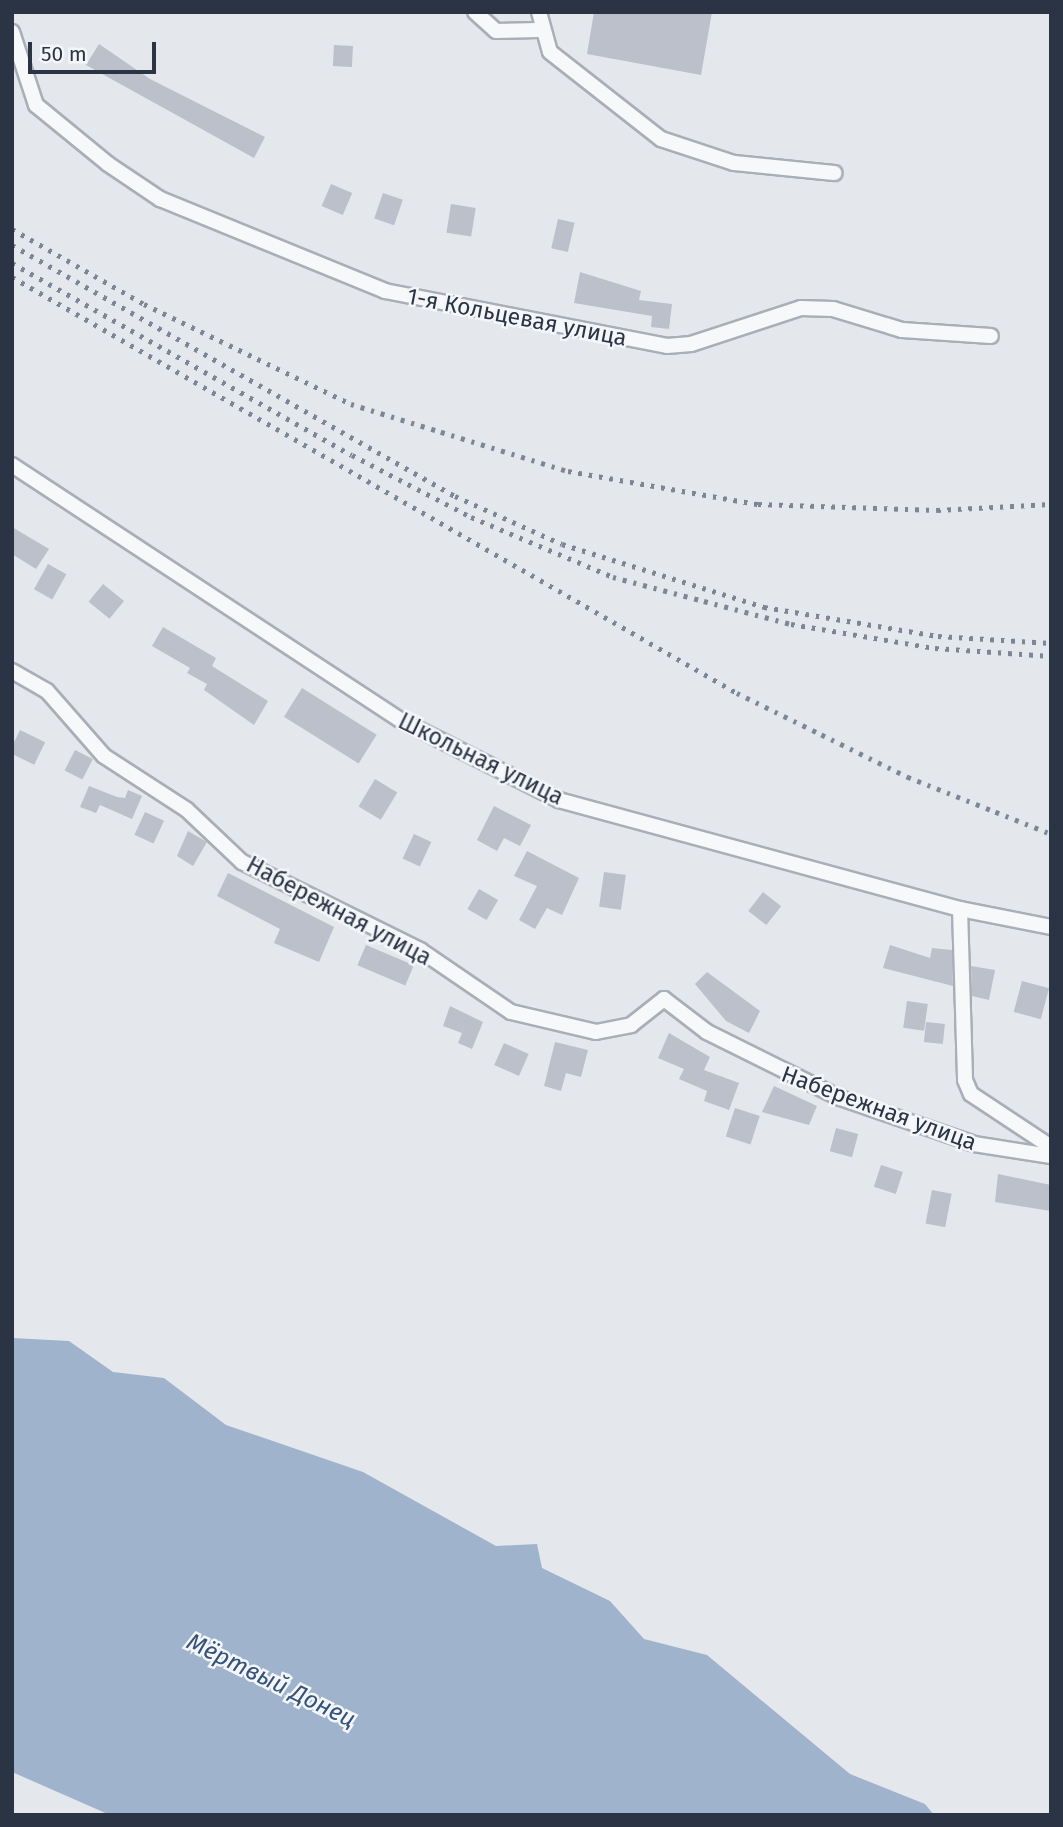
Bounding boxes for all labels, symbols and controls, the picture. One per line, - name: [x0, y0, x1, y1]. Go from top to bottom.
- scale bar: [32, 28, 159, 72]
- text: 50 m: [41, 41, 87, 67]
- street label: 1-я Кольцевая улица: [405, 282, 629, 352]
- street label: Школьная улица: [394, 707, 568, 811]
- street label: Набережная улица: [242, 851, 436, 971]
- street label: Набережная улица: [778, 1060, 980, 1156]
- water label: Мёртвый Донец: [182, 1628, 360, 1734]

